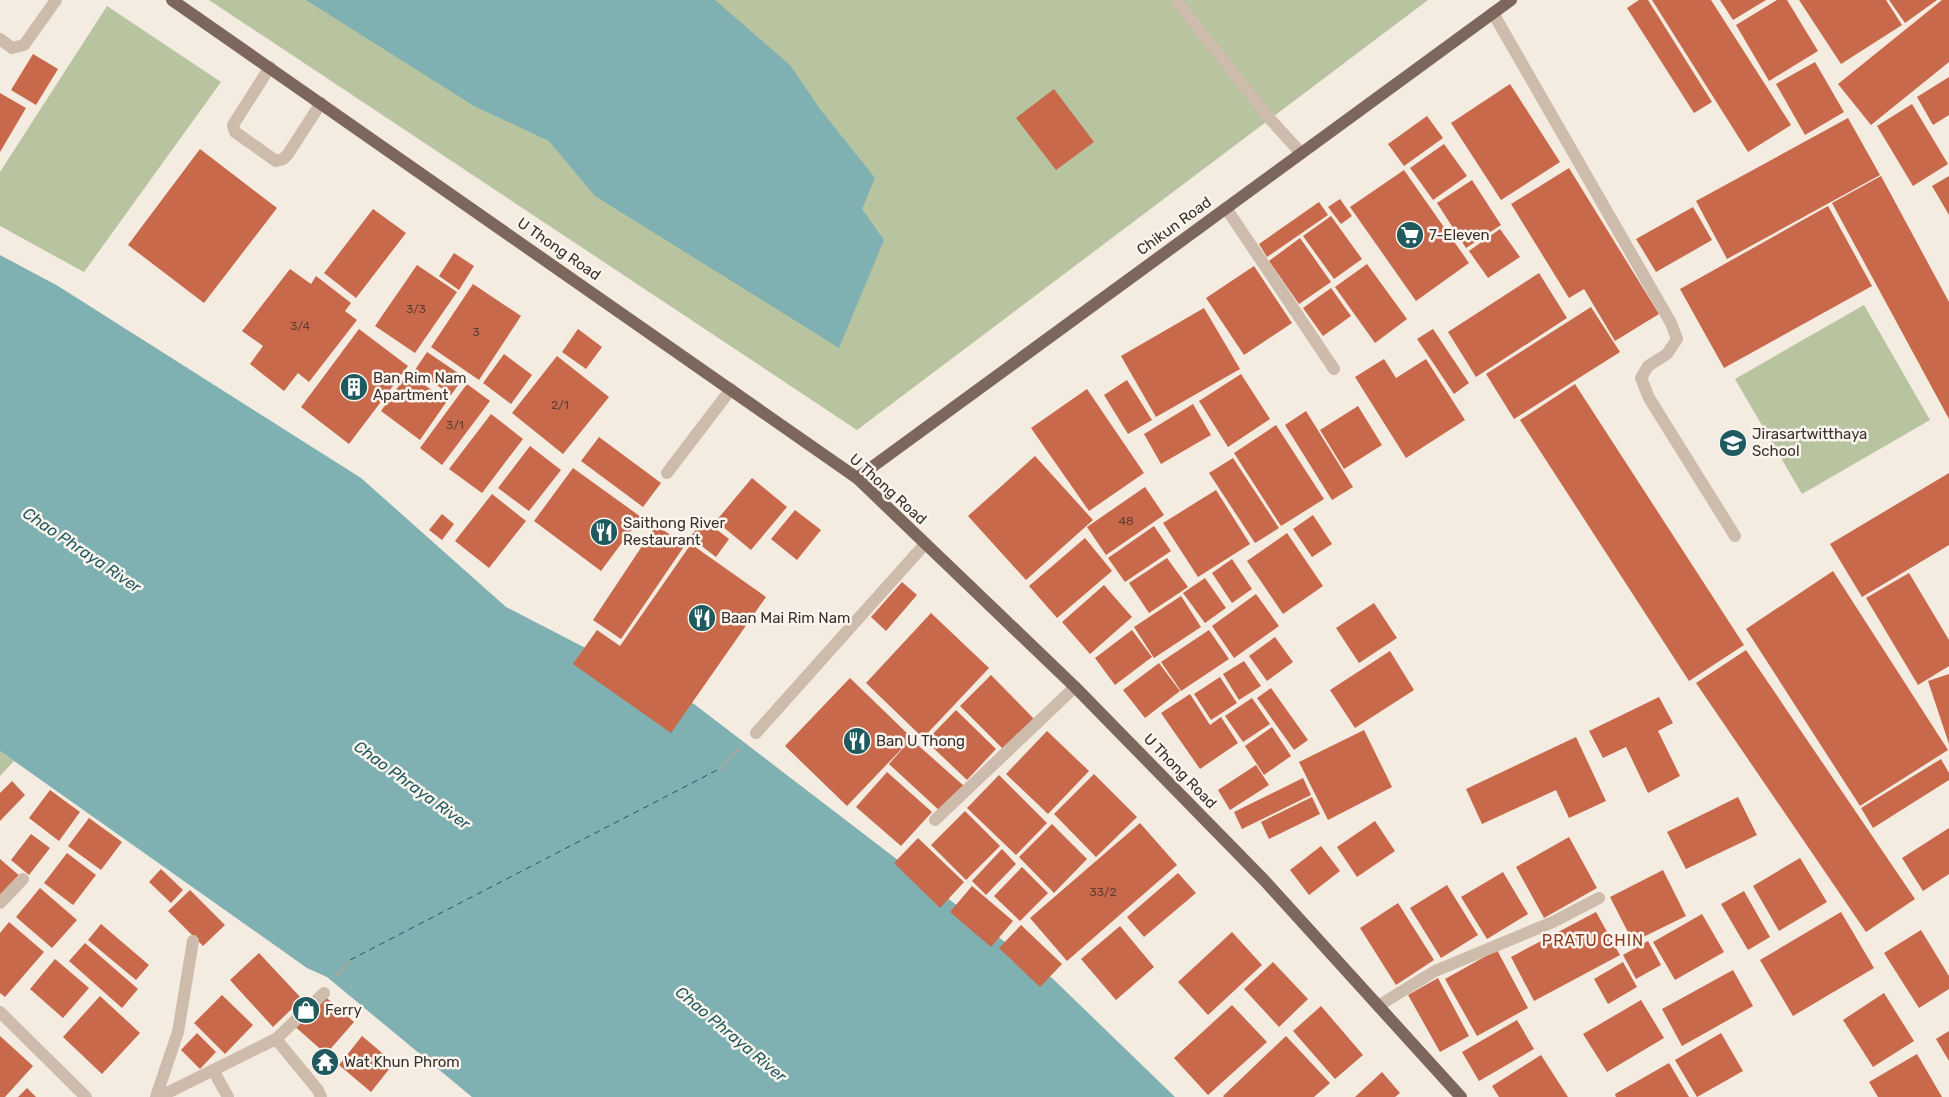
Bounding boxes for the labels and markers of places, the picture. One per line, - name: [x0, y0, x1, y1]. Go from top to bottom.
- supermarket icon: 7-Eleven: [1395, 220, 1425, 250]
- place label: 7-Eleven: [1429, 226, 1490, 244]
- place label: Ban Rim Nam Apartment: [373, 369, 467, 404]
- building icon: Ban Rim Nam Apartment: [339, 372, 369, 402]
- place label: Jirasartwitthaya School: [1752, 425, 1867, 460]
- school or university icon: Jirasartwitthaya School: [1718, 428, 1748, 458]
- place label: Saithong River Restaurant: [623, 514, 725, 549]
- restaurant icon: Saithong River Restaurant: [589, 517, 619, 547]
- restaurant icon: Baan Mai Rim Nam: [687, 603, 717, 633]
- place label: Baan Mai Rim Nam: [721, 609, 850, 627]
- restaurant icon: Ban U Thong: [842, 726, 872, 756]
- place label: Ban U Thong: [876, 732, 965, 750]
- shop icon: Ferry: [291, 995, 321, 1025]
- place label: Ferry: [325, 1001, 362, 1019]
- temple icon: Wat Khun Phrom: [310, 1047, 340, 1077]
- place label: Wat Khun Phrom: [344, 1053, 460, 1071]

